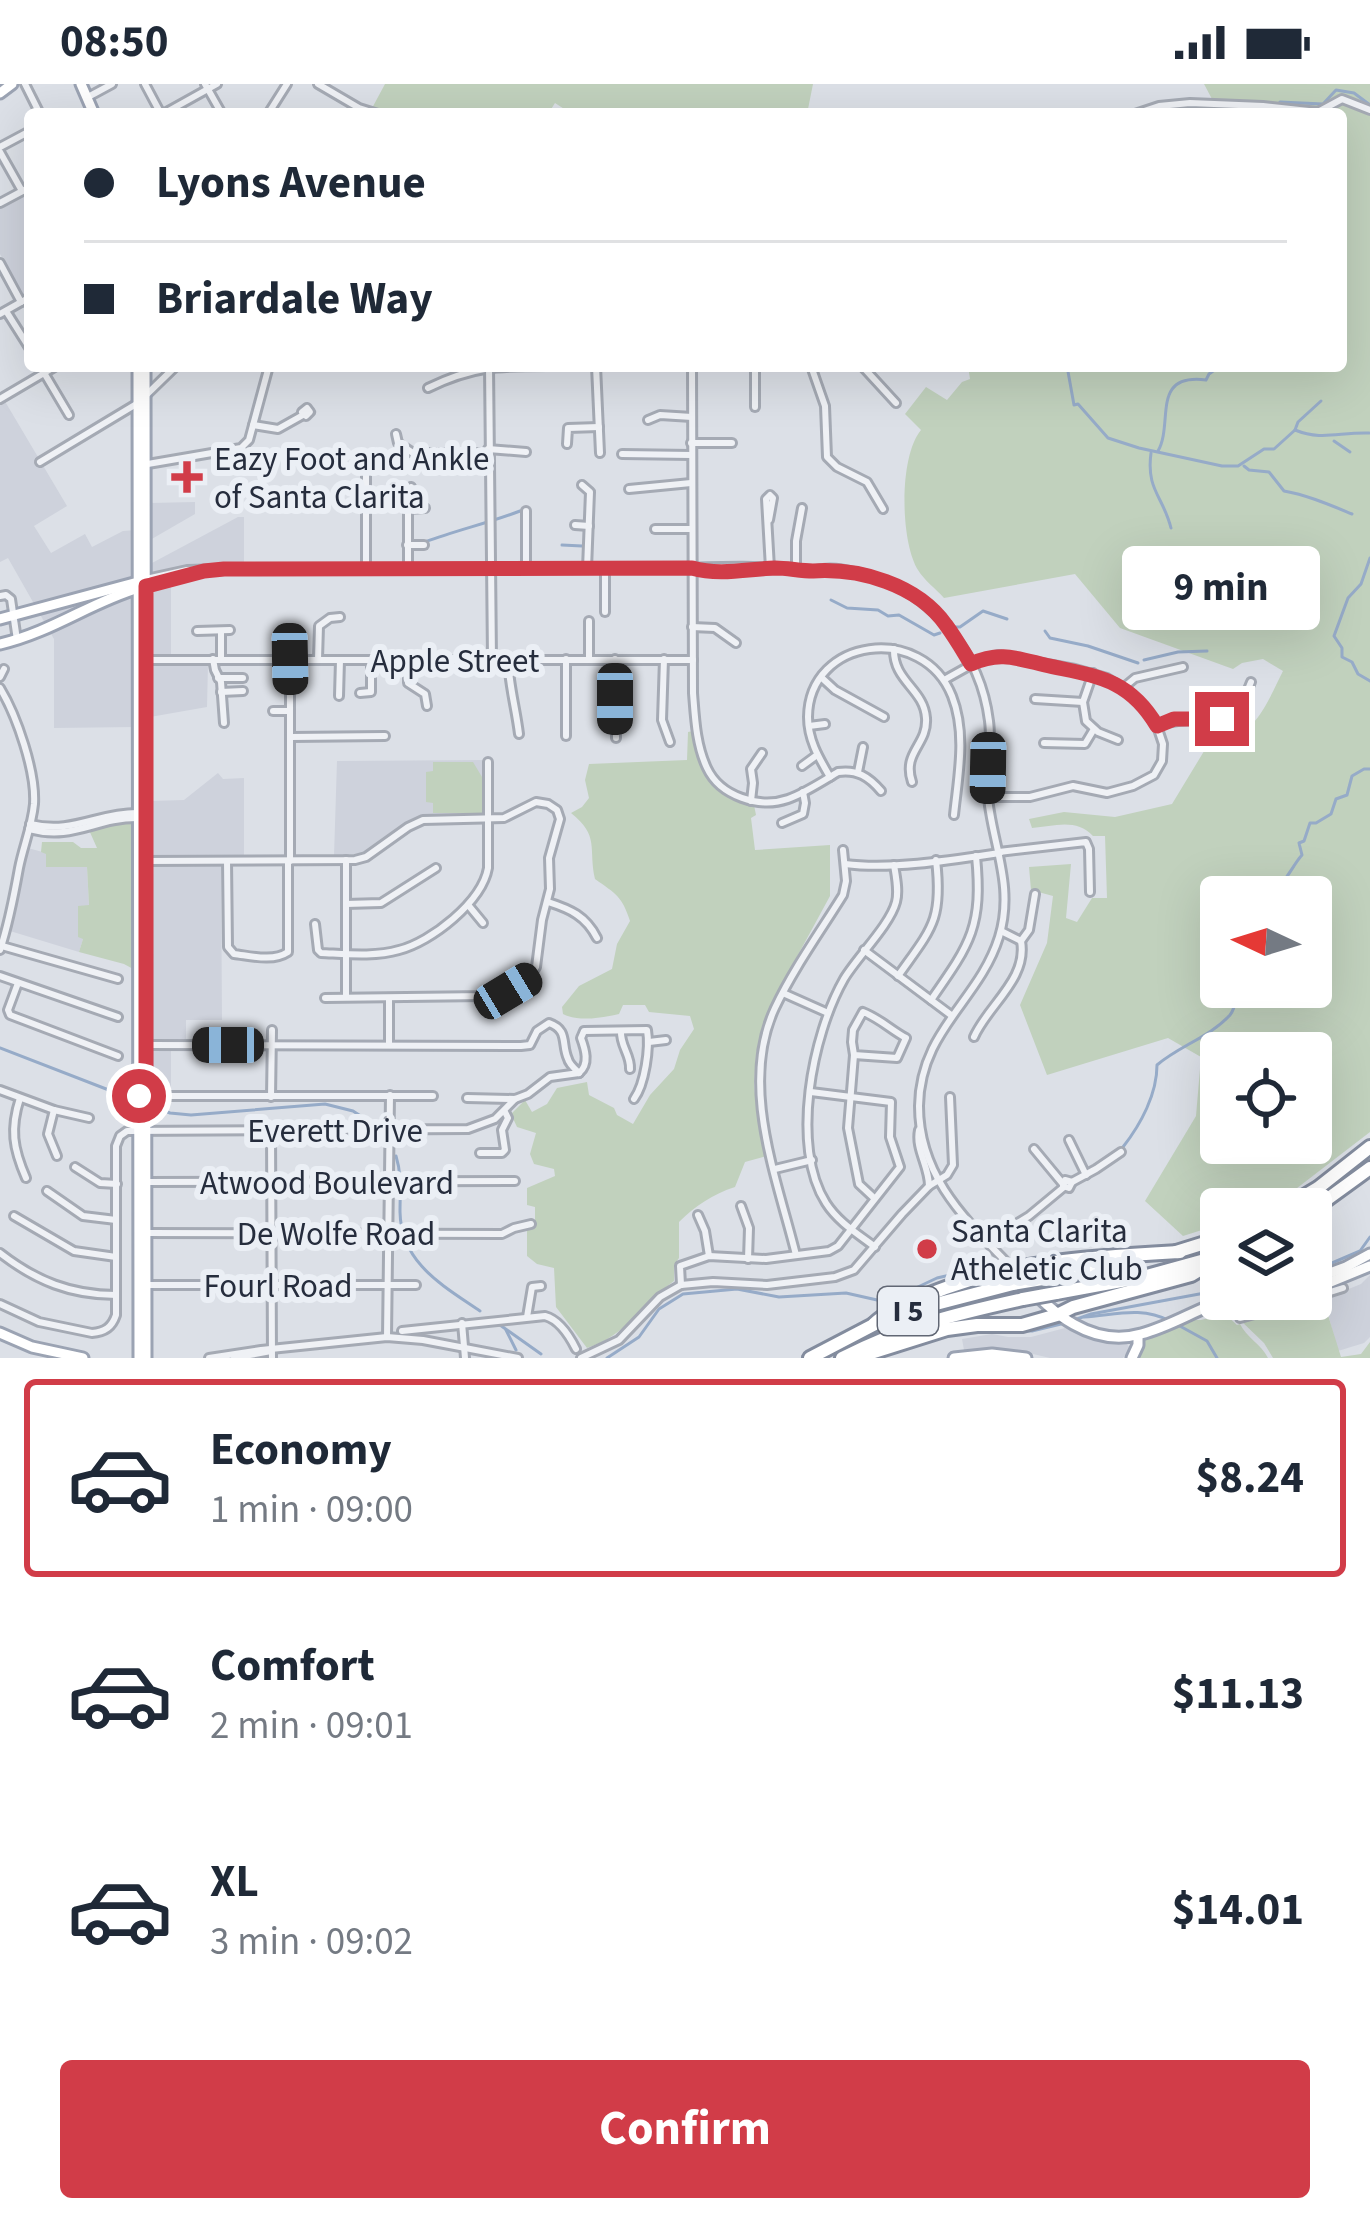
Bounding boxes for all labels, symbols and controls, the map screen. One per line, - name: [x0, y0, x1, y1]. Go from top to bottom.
- text: 08:50: [60, 10, 169, 74]
- text: Lyons Avenue: [156, 151, 426, 215]
- text: Briardale Way: [156, 267, 433, 331]
- place label: Eazy Foot and Ankle of Santa Clarita: [214, 436, 489, 521]
- marker: Eazy Foot and Ankle of Santa Clarita: [171, 461, 203, 493]
- callout: 9 min: [1123, 545, 1321, 629]
- text: 9 min: [1174, 560, 1268, 616]
- car: [271, 623, 309, 695]
- street label: Apple Street: [371, 638, 539, 685]
- car: [597, 663, 633, 735]
- route end: [1195, 692, 1249, 746]
- car: [969, 732, 1007, 804]
- north arrow: [1200, 876, 1332, 1008]
- map controls: [1200, 876, 1332, 1320]
- car: [468, 957, 548, 1025]
- car: [192, 1027, 264, 1063]
- button: locate: [1200, 1032, 1332, 1164]
- route start: [112, 1069, 166, 1123]
- street label: Everett Drive: [247, 1108, 423, 1155]
- street label: Atwood Boulevard: [200, 1160, 454, 1207]
- button: layers: [1200, 1188, 1332, 1320]
- place label: Santa Clarita Atheletic Club: [951, 1208, 1143, 1293]
- street label: De Wolfe Road: [237, 1211, 435, 1258]
- marker: Santa Clarita Atheletic Club: [914, 1236, 940, 1262]
- street label: Fourl Road: [204, 1263, 352, 1310]
- road number: I 5: [878, 1287, 938, 1335]
- text: Economy: [210, 1418, 392, 1482]
- icon: car: [66, 1424, 174, 1532]
- text: $8.24: [1195, 1446, 1304, 1510]
- text: 1 min · 09:00: [210, 1482, 413, 1538]
- text: Comfort: [210, 1634, 375, 1698]
- icon: car: [66, 1640, 174, 1748]
- text: $11.13: [1172, 1662, 1304, 1726]
- text: 2 min · 09:01: [210, 1698, 413, 1754]
- text: XL: [210, 1850, 259, 1914]
- icon: car: [66, 1856, 174, 1964]
- text: $14.01: [1172, 1878, 1304, 1942]
- text: 3 min · 09:02: [210, 1914, 413, 1970]
- button: Confirm: [60, 2060, 1310, 2198]

